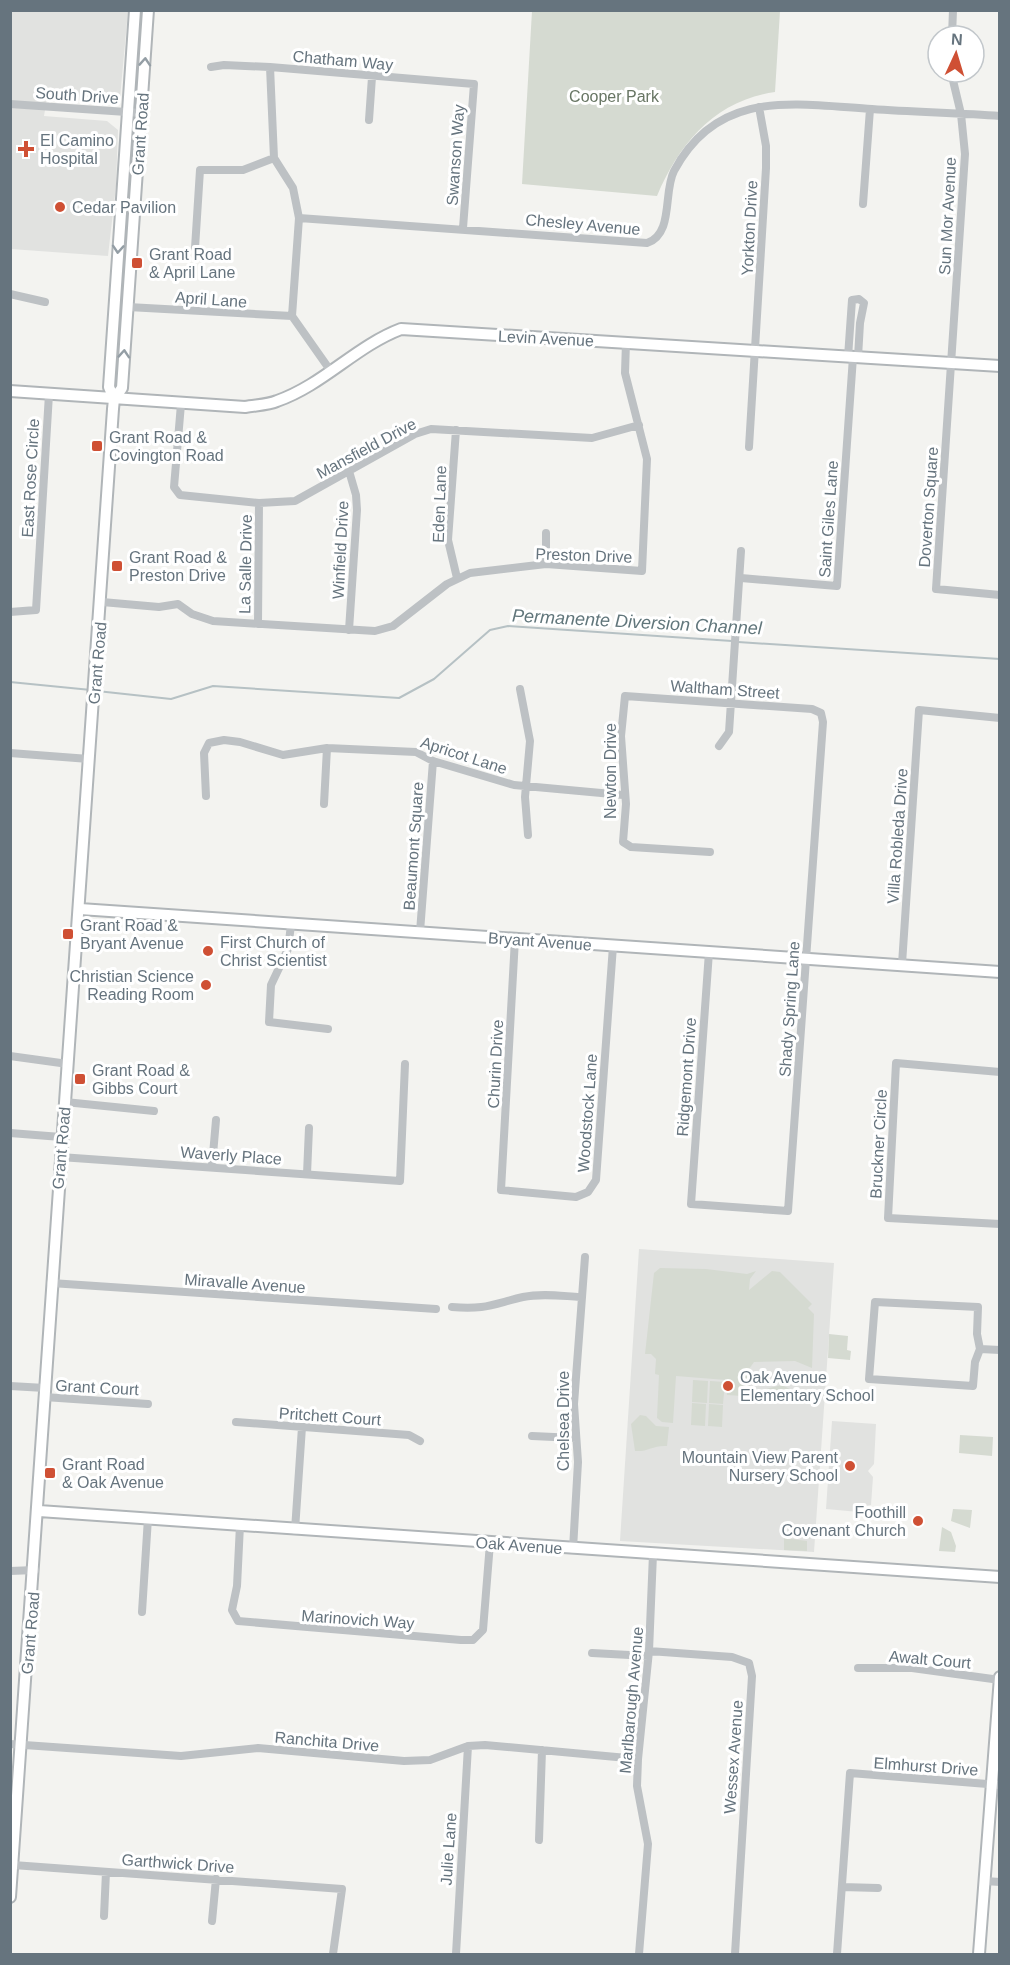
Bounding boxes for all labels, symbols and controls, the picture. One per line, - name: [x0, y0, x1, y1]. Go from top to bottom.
- north arrow: [926, 24, 986, 84]
- text: N: [951, 31, 963, 48]
- street label: Chatham Way: [292, 48, 394, 73]
- one-way arrow: [138, 57, 151, 66]
- street label: South Drive: [35, 84, 119, 107]
- park label: Cooper Park: [569, 88, 660, 105]
- street label: Grant Road: [129, 92, 152, 176]
- street label: Swanson Way: [443, 104, 468, 206]
- place label: El Camino Hospital: [40, 132, 114, 167]
- marker: El Camino Hospital: [17, 140, 35, 158]
- street label: Sun Mor Avenue: [936, 157, 959, 275]
- street label: Yorkton Drive: [739, 180, 760, 276]
- place label: Cedar Pavilion: [72, 199, 176, 216]
- marker: Cedar Pavilion: [53, 200, 67, 214]
- street label: Chesley Avenue: [525, 211, 641, 238]
- one-way arrow: [112, 245, 125, 254]
- place label: Grant Road & April Lane: [149, 246, 235, 281]
- marker: Grant Road & April Lane: [130, 256, 144, 270]
- street label: April Lane: [174, 289, 248, 310]
- street label: Levin Avenue: [498, 328, 594, 349]
- one-way arrow: [117, 350, 130, 359]
- street label: Mansfield Drive: [314, 415, 419, 482]
- street label: East Rose Circle: [19, 418, 42, 538]
- place label: Grant Road & Covington Road: [109, 429, 224, 464]
- marker: Grant Road & Covington Road: [90, 439, 104, 453]
- street label: Doverton Square: [916, 446, 941, 568]
- street label: Saint Giles Lane: [816, 460, 841, 578]
- street label: Eden Lane: [430, 465, 449, 543]
- street label: Winfield Drive: [329, 500, 352, 600]
- street label: La Salle Drive: [236, 514, 255, 614]
- street label: Preston Drive: [535, 545, 633, 566]
- place label: Grant Road & Preston Drive: [129, 549, 227, 584]
- marker: Grant Road & Preston Drive: [110, 559, 124, 573]
- water label: Permanente Diversion Channel: [512, 605, 763, 639]
- street label: Grant Road: [85, 621, 110, 705]
- street label: Waltham Street: [670, 677, 781, 702]
- street label: Newton Drive: [602, 723, 619, 819]
- street label: Apricot Lane: [418, 734, 509, 777]
- street label: Villa Robleda Drive: [884, 768, 911, 904]
- street label: Beaumont Square: [401, 781, 426, 911]
- place label: Grant Road & Bryant Avenue: [80, 917, 184, 952]
- marker: Grant Road & Bryant Avenue: [61, 927, 75, 941]
- street label: Bryant Avenue: [488, 929, 592, 954]
- place label: First Church of Christ Scientist: [220, 934, 327, 969]
- street label: Shady Spring Lane: [776, 940, 803, 1078]
- marker: First Church of Christ Scientist: [201, 944, 215, 958]
- place label: Christian Science Reading Room: [70, 968, 194, 1003]
- marker: Christian Science Reading Room: [199, 978, 213, 992]
- street label: Ridgemont Drive: [674, 1017, 699, 1137]
- street label: Churin Drive: [485, 1019, 506, 1109]
- street label: Woodstock Lane: [575, 1053, 600, 1173]
- place label: Grant Road & Gibbs Court: [92, 1062, 190, 1097]
- marker: Grant Road & Gibbs Court: [73, 1072, 87, 1086]
- street label: Bruckner Circle: [867, 1089, 890, 1199]
- street label: Grant Road: [49, 1106, 74, 1190]
- street label: Waverly Place: [180, 1143, 282, 1168]
- street label: Miravalle Avenue: [184, 1271, 306, 1296]
- place label: Oak Avenue Elementary School: [740, 1369, 874, 1404]
- street label: Chelsea Drive: [555, 1371, 572, 1471]
- street label: Grant Court: [55, 1377, 140, 1398]
- marker: Oak Avenue Elementary School: [721, 1379, 735, 1393]
- street label: Pritchett Court: [278, 1404, 382, 1429]
- place label: Mountain View Parent Nursery School: [682, 1449, 839, 1484]
- place label: Grant Road & Oak Avenue: [62, 1456, 164, 1491]
- marker: Mountain View Parent Nursery School: [843, 1459, 857, 1473]
- marker: Grant Road & Oak Avenue: [43, 1466, 57, 1480]
- place label: Foothill Covenant Church: [781, 1504, 906, 1539]
- marker: Foothill Covenant Church: [911, 1514, 925, 1528]
- street label: Oak Avenue: [475, 1534, 563, 1557]
- street label: Grant Road: [18, 1591, 43, 1675]
- street label: Marinovich Way: [301, 1607, 415, 1632]
- street label: Marlbarough Avenue: [617, 1626, 646, 1774]
- street label: Awalt Court: [888, 1647, 972, 1672]
- street label: Wessex Avenue: [721, 1699, 746, 1815]
- street label: Ranchita Drive: [274, 1728, 380, 1755]
- street label: Elmhurst Drive: [873, 1754, 979, 1779]
- street label: Julie Lane: [437, 1812, 460, 1886]
- street label: Garthwick Drive: [121, 1851, 235, 1876]

